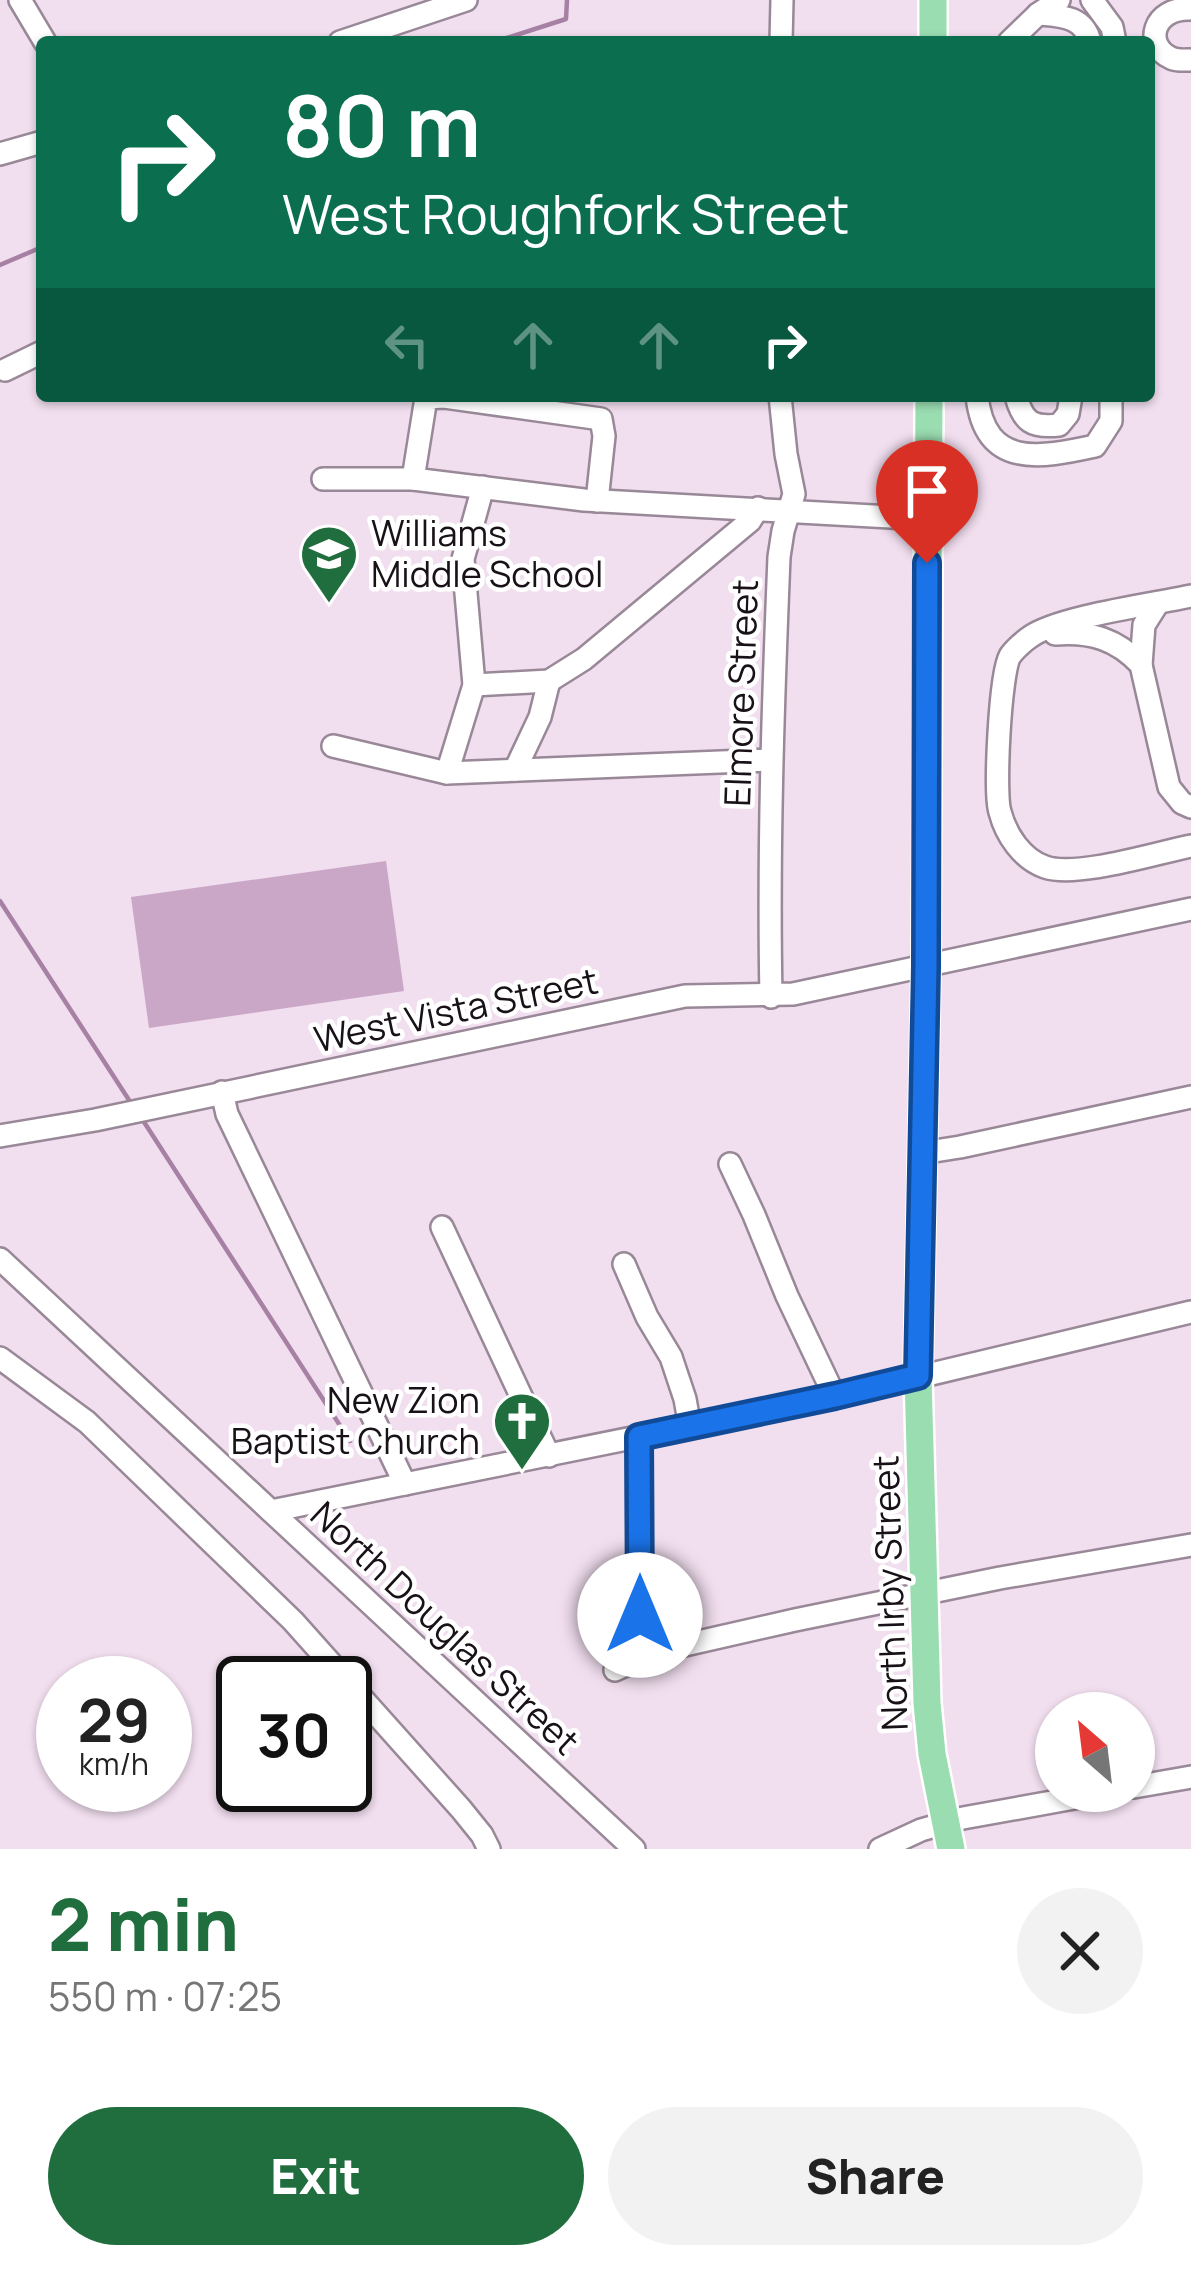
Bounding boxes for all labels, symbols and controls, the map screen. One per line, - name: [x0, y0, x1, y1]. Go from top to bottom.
- text: 80 m: [282, 67, 481, 182]
- icon: right: [84, 84, 240, 240]
- text: West Roughfork Street: [282, 176, 849, 250]
- icon: left: [374, 312, 440, 378]
- icon: ahead: [500, 312, 566, 378]
- icon: ahead: [626, 312, 692, 378]
- icon: right: [752, 312, 818, 378]
- pin: [876, 440, 978, 563]
- icon: arrive: [894, 458, 960, 524]
- place label: Williams Middle School: [371, 508, 603, 598]
- school or university icon: Williams Middle School: [298, 523, 360, 605]
- street label: Elmore Street: [712, 579, 769, 807]
- street label: West Vista Street: [310, 956, 602, 1063]
- place label: New Zion Baptist Church: [231, 1375, 480, 1465]
- church icon: New Zion Baptist Church: [491, 1390, 553, 1472]
- street label: North Irby Street: [860, 1454, 919, 1732]
- street label: North Douglas Street: [301, 1490, 590, 1765]
- position arrow: [577, 1552, 703, 1678]
- speed limit sign: 30: [216, 1656, 372, 1812]
- text: 29: [77, 1678, 151, 1760]
- north arrow: [1035, 1692, 1155, 1812]
- map controls: [1035, 1692, 1155, 1812]
- text: km/h: [79, 1743, 149, 1784]
- text: 2 min: [48, 1874, 239, 1973]
- button: close: [1017, 1888, 1143, 2014]
- text: 550 m · 07:25: [48, 1969, 282, 2023]
- button: Exit: [48, 2107, 584, 2245]
- button: Share: [608, 2107, 1143, 2245]

